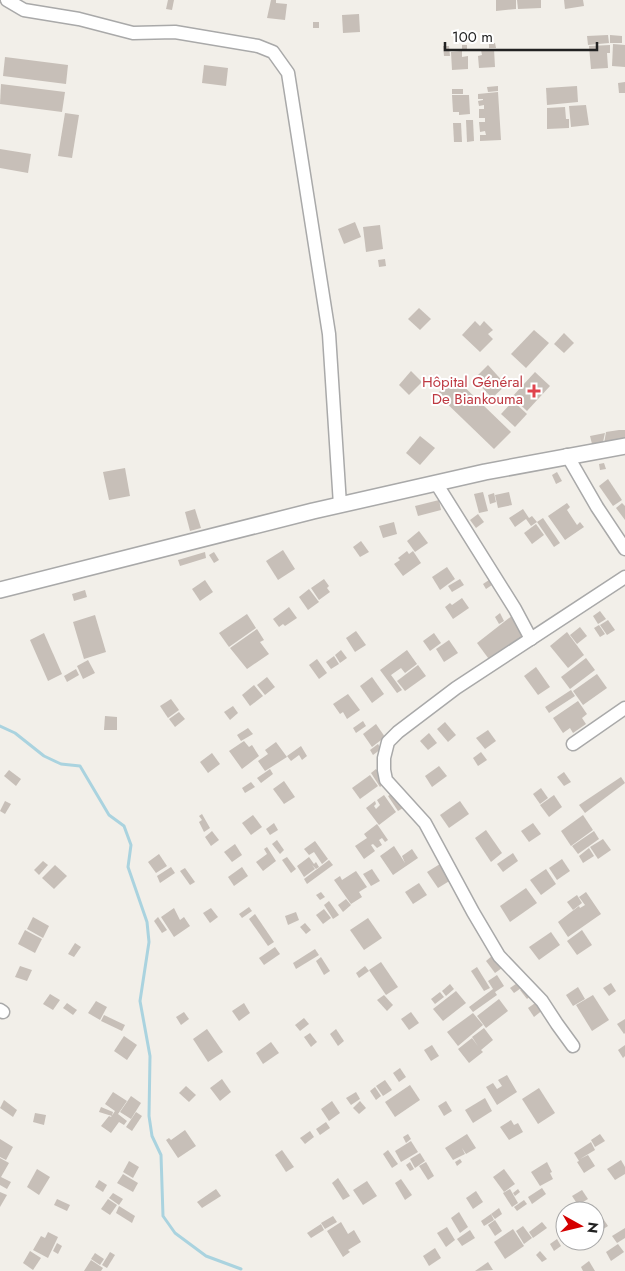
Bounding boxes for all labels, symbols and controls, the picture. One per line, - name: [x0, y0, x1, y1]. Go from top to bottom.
- scale bar: [445, 20, 598, 52]
- text: 100 m: [452, 26, 493, 48]
- place label: Hôpital Général De Biankouma: [422, 371, 523, 410]
- marker: Hôpital Général De Biankouma: [527, 384, 541, 398]
- north arrow: [555, 1201, 605, 1251]
- text: N: [582, 1221, 604, 1235]

